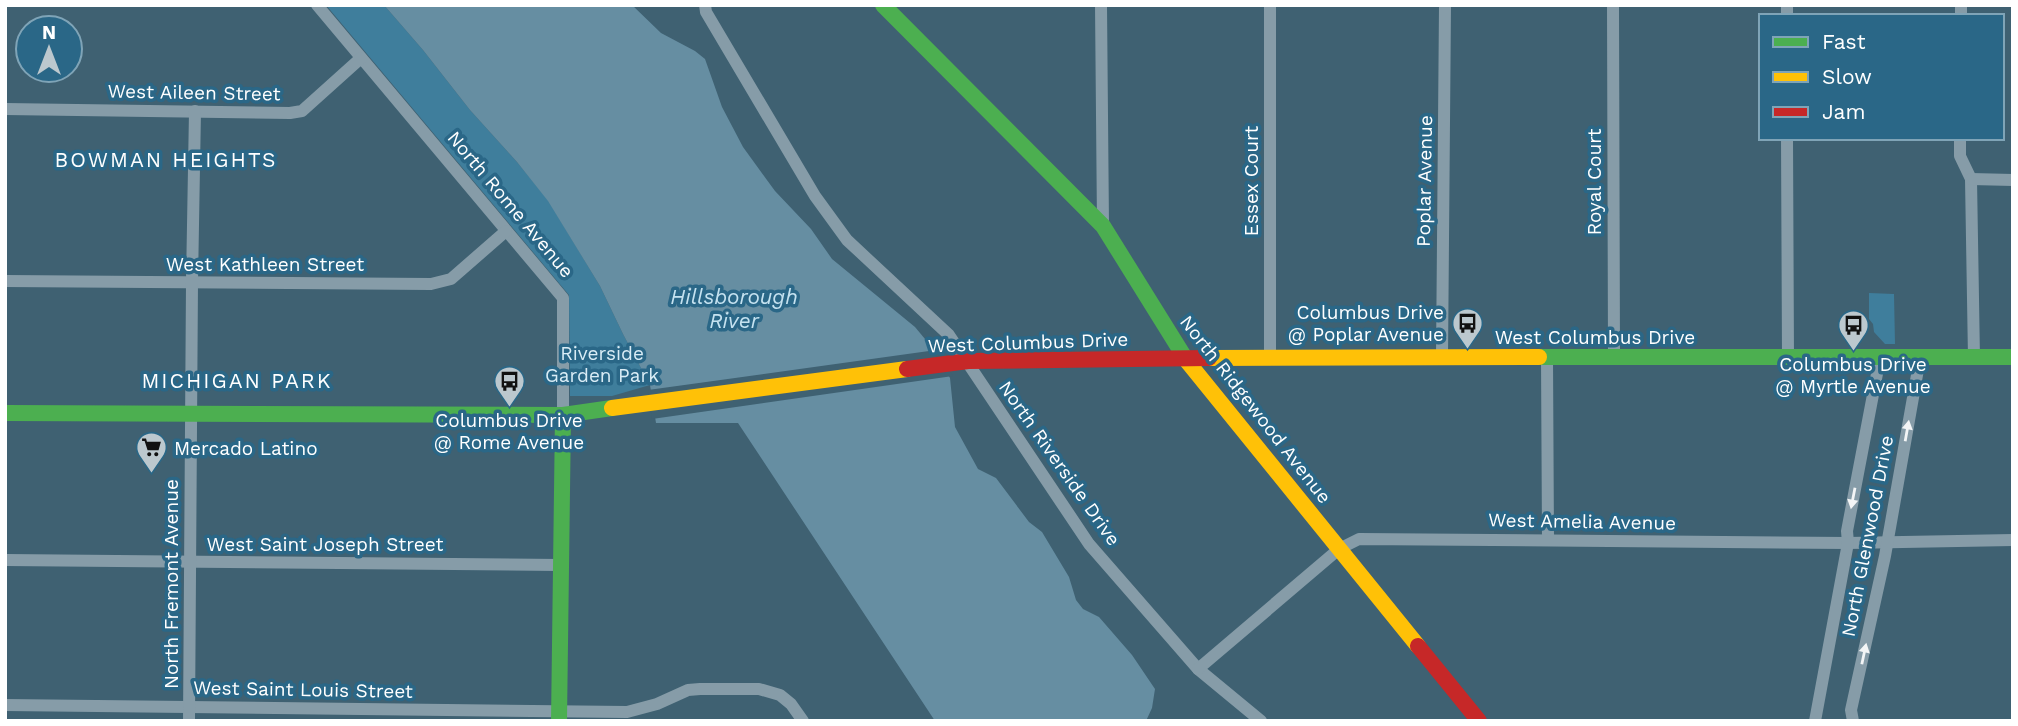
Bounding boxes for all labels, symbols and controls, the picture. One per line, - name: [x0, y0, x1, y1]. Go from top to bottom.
- north arrow: [14, 14, 84, 84]
- legend: [1759, 14, 2004, 140]
- text: N: [42, 21, 56, 44]
- text: Fast: [1822, 29, 1866, 54]
- text: Slow: [1822, 64, 1872, 89]
- street label: West Aileen Street: [107, 79, 281, 106]
- text: Jam: [1822, 99, 1865, 124]
- street label: Poplar Avenue: [1412, 115, 1437, 247]
- street label: North Rome Avenue: [443, 126, 579, 282]
- street label: Essex Court: [1240, 126, 1263, 236]
- street label: Royal Court: [1583, 129, 1606, 235]
- district label: BOWMAN HEIGHTS: [55, 147, 277, 172]
- street label: West Kathleen Street: [166, 253, 364, 276]
- water label: Hillsborough River: [670, 284, 798, 333]
- place label: Columbus Drive @ Poplar Avenue: [1288, 301, 1444, 346]
- bus stop icon: Columbus Drive @ Poplar Avenue: [1450, 306, 1484, 350]
- bus stop icon: Columbus Drive @ Myrtle Avenue: [1836, 308, 1870, 352]
- street label: North Ridgewood Avenue: [1175, 311, 1336, 508]
- street label: West Columbus Drive: [1495, 326, 1695, 349]
- street label: West Columbus Drive: [927, 328, 1129, 357]
- park label: Riverside Garden Park: [545, 342, 659, 387]
- place label: Columbus Drive @ Myrtle Avenue: [1775, 353, 1931, 398]
- bus stop icon: Columbus Drive @ Rome Avenue: [492, 364, 526, 408]
- district label: MICHIGAN PARK: [141, 368, 333, 393]
- street label: North Riverside Drive: [994, 376, 1125, 550]
- place label: Columbus Drive @ Rome Avenue: [434, 409, 584, 454]
- one-way arrow: [1902, 420, 1913, 442]
- supermarket icon: Mercado Latino: [134, 431, 168, 475]
- street label: North Glenwood Drive: [1837, 433, 1898, 639]
- place label: Mercado Latino: [174, 437, 318, 460]
- street label: North Fremont Avenue: [160, 479, 183, 689]
- one-way arrow: [1848, 487, 1859, 509]
- street label: West Amelia Avenue: [1488, 508, 1676, 535]
- street label: West Saint Joseph Street: [207, 533, 443, 556]
- one-way arrow: [1858, 643, 1869, 665]
- street label: West Saint Louis Street: [193, 676, 413, 703]

